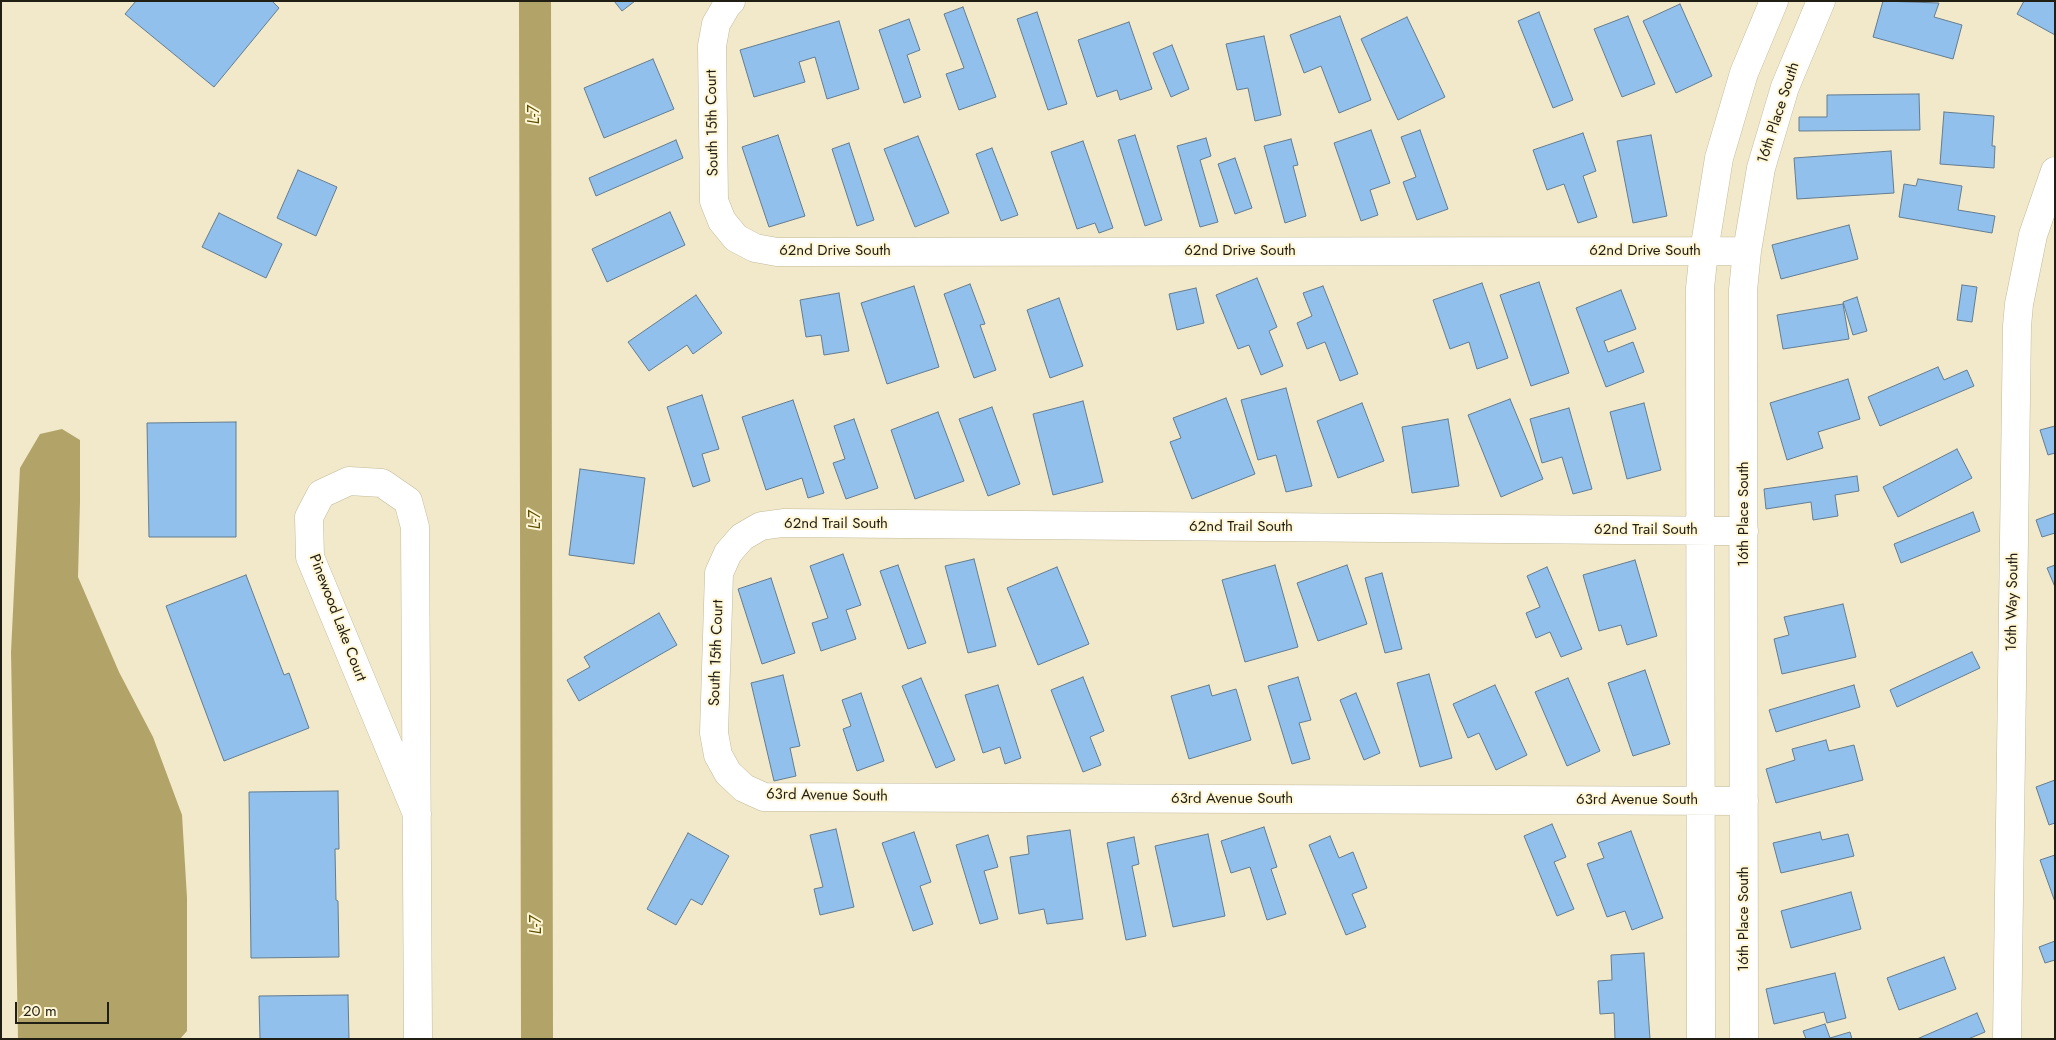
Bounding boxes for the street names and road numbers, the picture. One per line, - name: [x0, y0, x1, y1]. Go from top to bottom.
- street label: 16th Place South: [1754, 60, 1804, 166]
- street label: South 15th Court: [703, 70, 723, 176]
- street label: 62nd Drive South: [779, 242, 891, 260]
- street label: 62nd Drive South: [1184, 242, 1296, 260]
- street label: 62nd Drive South: [1589, 242, 1701, 260]
- street label: 16th Place South: [1735, 461, 1753, 567]
- street label: 62nd Trail South: [784, 515, 888, 533]
- street label: 62nd Trail South: [1189, 518, 1293, 536]
- street label: 62nd Trail South: [1594, 521, 1698, 539]
- street label: Pinewood Lake Court: [304, 552, 370, 684]
- street label: 16th Way South: [2003, 552, 2023, 652]
- street label: South 15th Court: [706, 599, 728, 707]
- street label: 63rd Avenue South: [766, 786, 888, 806]
- street label: 63rd Avenue South: [1171, 790, 1293, 808]
- street label: 63rd Avenue South: [1576, 791, 1698, 809]
- street label: 16th Place South: [1735, 866, 1753, 972]

